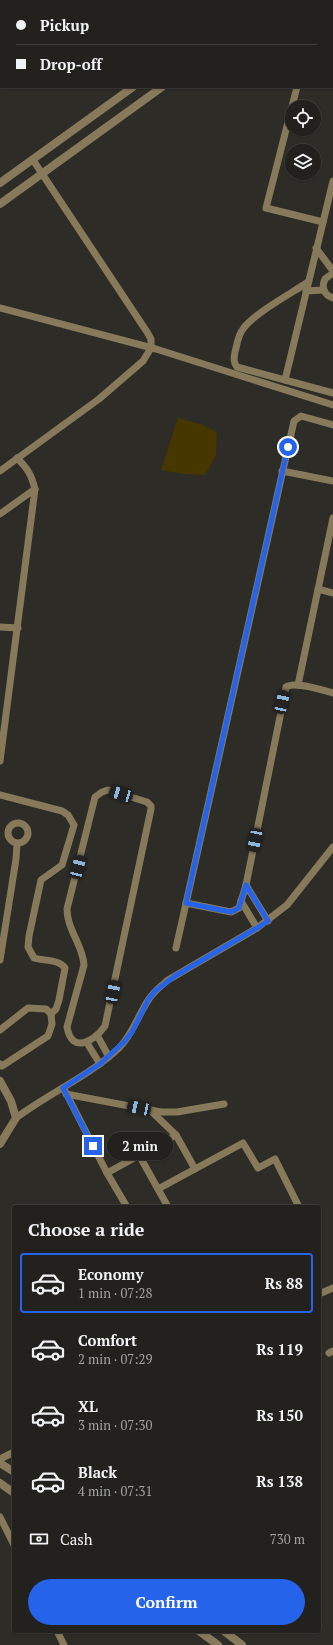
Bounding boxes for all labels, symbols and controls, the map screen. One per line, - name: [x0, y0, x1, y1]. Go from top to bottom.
- text: Pickup: [40, 15, 89, 35]
- text: Drop-off: [40, 54, 102, 74]
- map controls: [285, 100, 321, 180]
- button: locate: [285, 100, 321, 136]
- button: layers: [285, 144, 321, 180]
- route start: [279, 438, 297, 456]
- car: [274, 689, 290, 715]
- car: [108, 785, 134, 803]
- car: [247, 827, 263, 853]
- car: [69, 854, 87, 880]
- car: [105, 979, 121, 1005]
- car: [126, 1100, 152, 1116]
- callout: 2 min: [107, 1132, 173, 1160]
- route end: [84, 1137, 102, 1155]
- text: 2 min: [122, 1137, 158, 1155]
- text: Choose a ride: [28, 1217, 144, 1241]
- text: Economy: [78, 1264, 143, 1284]
- icon: car: [30, 1265, 66, 1301]
- text: Rs 88: [265, 1273, 303, 1293]
- text: 1 min · 07:28: [78, 1284, 152, 1302]
- text: Comfort: [78, 1330, 137, 1350]
- icon: car: [30, 1331, 66, 1367]
- text: Rs 119: [256, 1339, 303, 1359]
- text: 2 min · 07:29: [78, 1350, 152, 1368]
- text: XL: [78, 1396, 98, 1416]
- icon: car: [30, 1397, 66, 1433]
- text: Rs 150: [256, 1405, 303, 1425]
- text: 3 min · 07:30: [78, 1416, 152, 1434]
- text: Black: [78, 1462, 117, 1482]
- icon: car: [30, 1463, 66, 1499]
- text: Rs 138: [256, 1471, 303, 1491]
- text: 4 min · 07:31: [78, 1482, 152, 1500]
- icon: cash: [28, 1528, 50, 1550]
- text: Cash: [60, 1529, 93, 1549]
- text: 730 m: [270, 1530, 305, 1548]
- button: Confirm: [28, 1579, 305, 1625]

